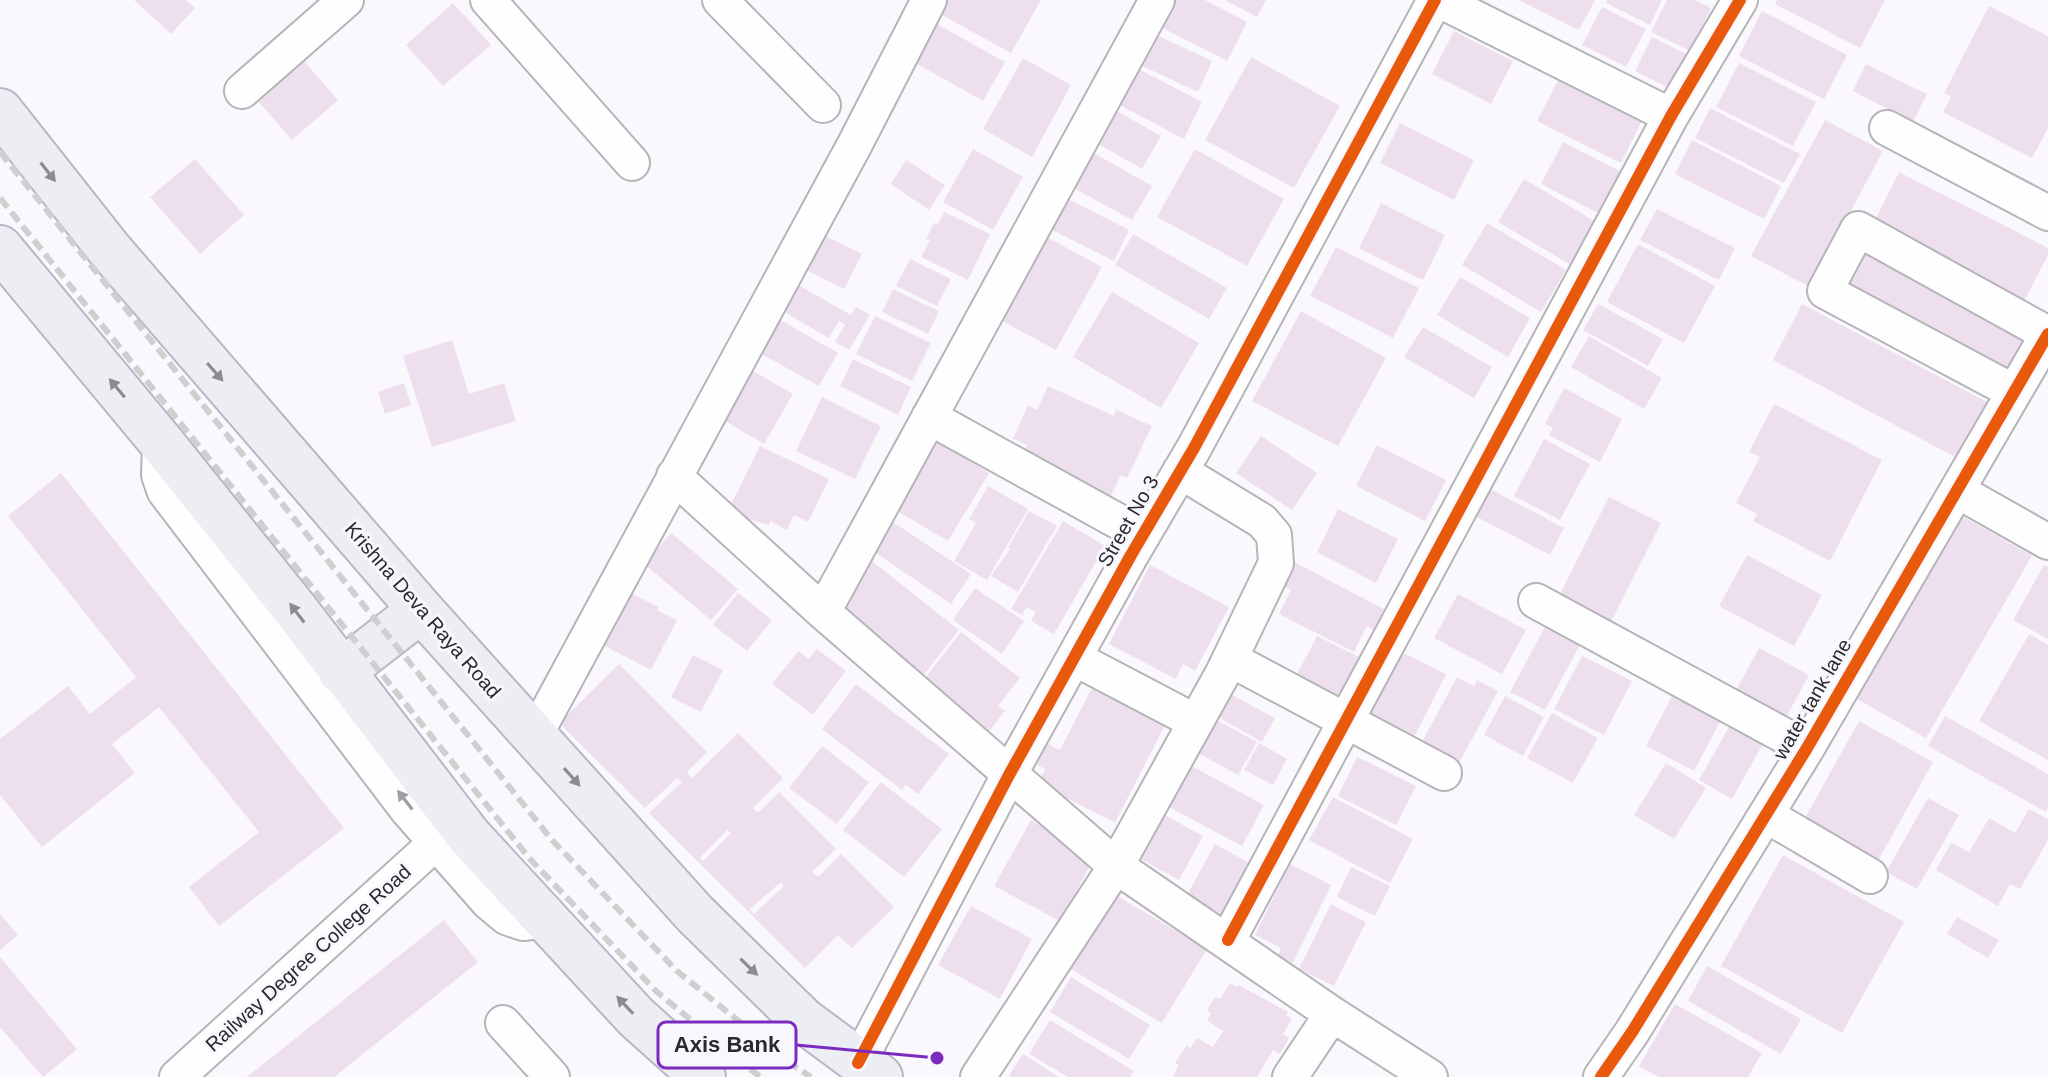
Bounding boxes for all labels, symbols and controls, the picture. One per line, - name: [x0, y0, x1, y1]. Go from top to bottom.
- one-way arrow: [40, 162, 56, 182]
- one-way arrow: [206, 361, 223, 381]
- one-way arrow: [109, 379, 126, 399]
- street label: Street No 3: [1093, 472, 1163, 570]
- street label: Krishna Deva Raya Road: [341, 518, 505, 702]
- one-way arrow: [290, 603, 306, 623]
- street label: water tank lane: [1768, 635, 1855, 764]
- one-way arrow: [563, 767, 581, 787]
- one-way arrow: [398, 790, 414, 810]
- street label: Railway Degree College Road: [201, 860, 415, 1056]
- one-way arrow: [739, 957, 758, 976]
- one-way arrow: [617, 996, 635, 1015]
- callout: Axis Bank: [658, 1022, 796, 1068]
- text: Axis Bank: [674, 1032, 781, 1057]

